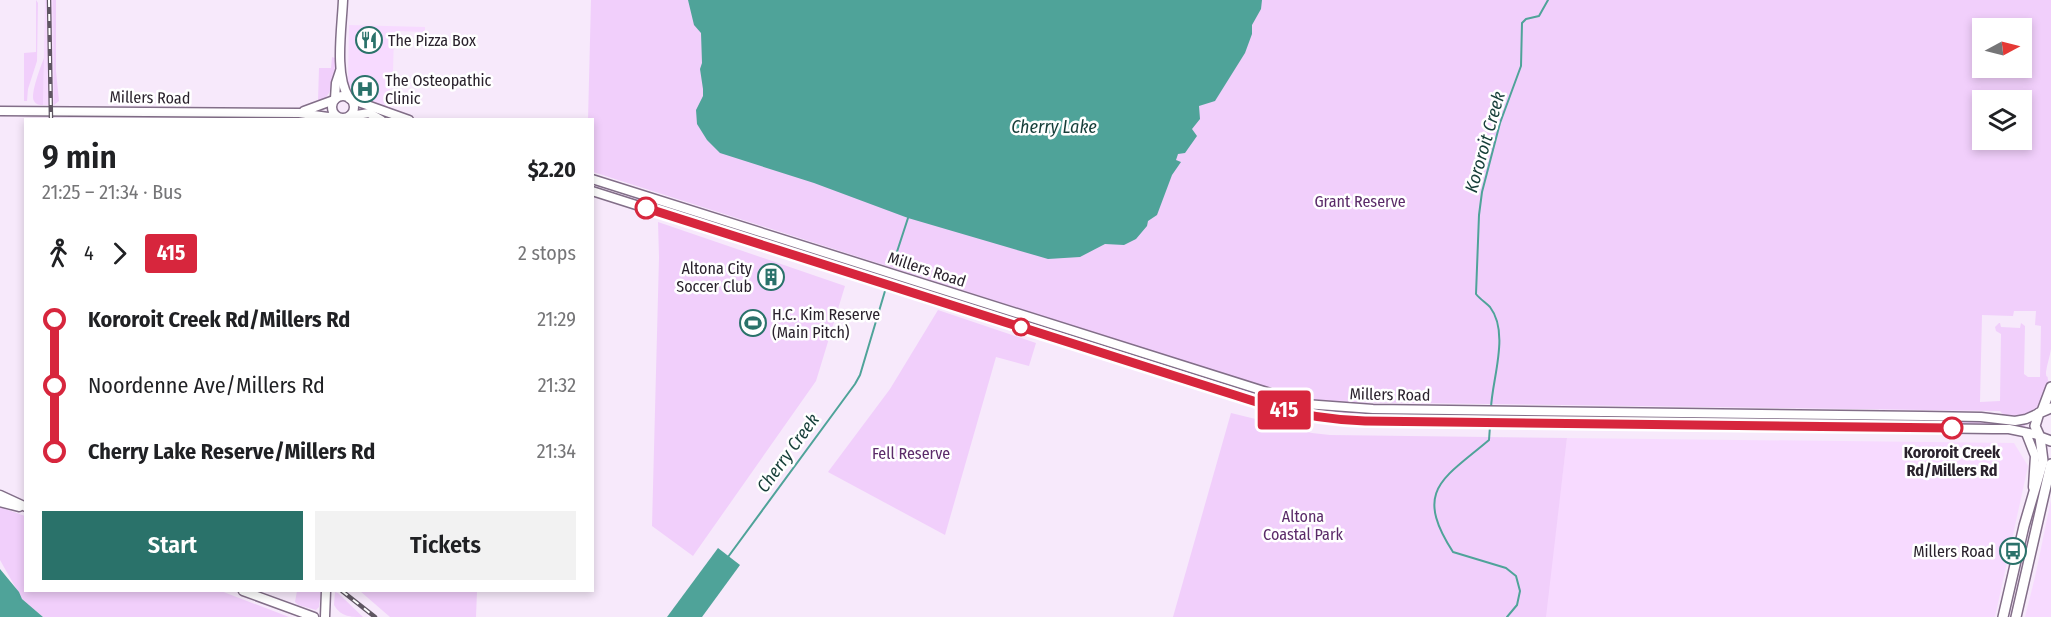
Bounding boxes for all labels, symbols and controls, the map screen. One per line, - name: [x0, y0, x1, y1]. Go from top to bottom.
- north arrow: [1972, 18, 2032, 78]
- map controls: [1972, 18, 2032, 150]
- restaurant icon: The Pizza Box: [354, 25, 384, 55]
- place label: The Pizza Box: [388, 31, 476, 50]
- place label: The Osteopathic Clinic: [385, 71, 492, 108]
- hospital icon: The Osteopathic Clinic: [350, 74, 380, 104]
- street label: Millers Road: [109, 87, 191, 108]
- water label: Kororoit Creek: [1460, 89, 1510, 195]
- button: layers: [1972, 90, 2032, 150]
- water label: Cherry Lake: [1011, 116, 1097, 138]
- text: 9 min: [42, 137, 117, 177]
- text: $2.20: [528, 156, 576, 183]
- text: 21:25 – 21:34 · Bus: [42, 180, 182, 204]
- park label: Grant Reserve: [1314, 192, 1406, 211]
- unlabelled marker: [635, 197, 657, 219]
- icon: walk: [42, 237, 75, 270]
- icon: forward: [103, 237, 136, 270]
- text: 415: [157, 240, 185, 266]
- text: 4: [84, 241, 94, 265]
- text: 2 stops: [518, 241, 576, 265]
- street label: Millers Road: [885, 248, 968, 291]
- place label: Altona City Soccer Club: [676, 259, 753, 296]
- building icon: Altona City Soccer Club: [756, 262, 786, 292]
- place label: H.C. Kim Reserve (Main Pitch): [772, 305, 880, 342]
- text: Kororoit Creek Rd/Millers Rd: [88, 306, 350, 333]
- text: 21:29: [537, 307, 576, 331]
- sports icon: H.C. Kim Reserve (Main Pitch): [738, 308, 768, 338]
- unlabelled marker: [1012, 318, 1030, 336]
- text: Noordenne Ave/Millers Rd: [88, 372, 325, 399]
- text: 21:32: [538, 373, 576, 397]
- street label: Millers Road: [1349, 384, 1431, 405]
- line badge: 415: [1250, 390, 1318, 430]
- text: 415: [1270, 397, 1298, 423]
- water label: Cherry Creek: [752, 409, 824, 497]
- marker: Kororoit Creek Rd/Millers Rd: [1941, 417, 1963, 439]
- text: Cherry Lake Reserve/Millers Rd: [88, 438, 375, 465]
- text: 21:34: [537, 439, 576, 463]
- place label: Kororoit Creek Rd/Millers Rd: [1904, 443, 2001, 480]
- park label: Fell Reserve: [872, 444, 950, 463]
- park label: Altona Coastal Park: [1263, 507, 1343, 544]
- button: Start: [42, 511, 303, 580]
- button: Tickets: [315, 511, 576, 580]
- bus stop icon: Millers Road: [1998, 536, 2028, 566]
- place label: Millers Road: [1913, 542, 1994, 561]

